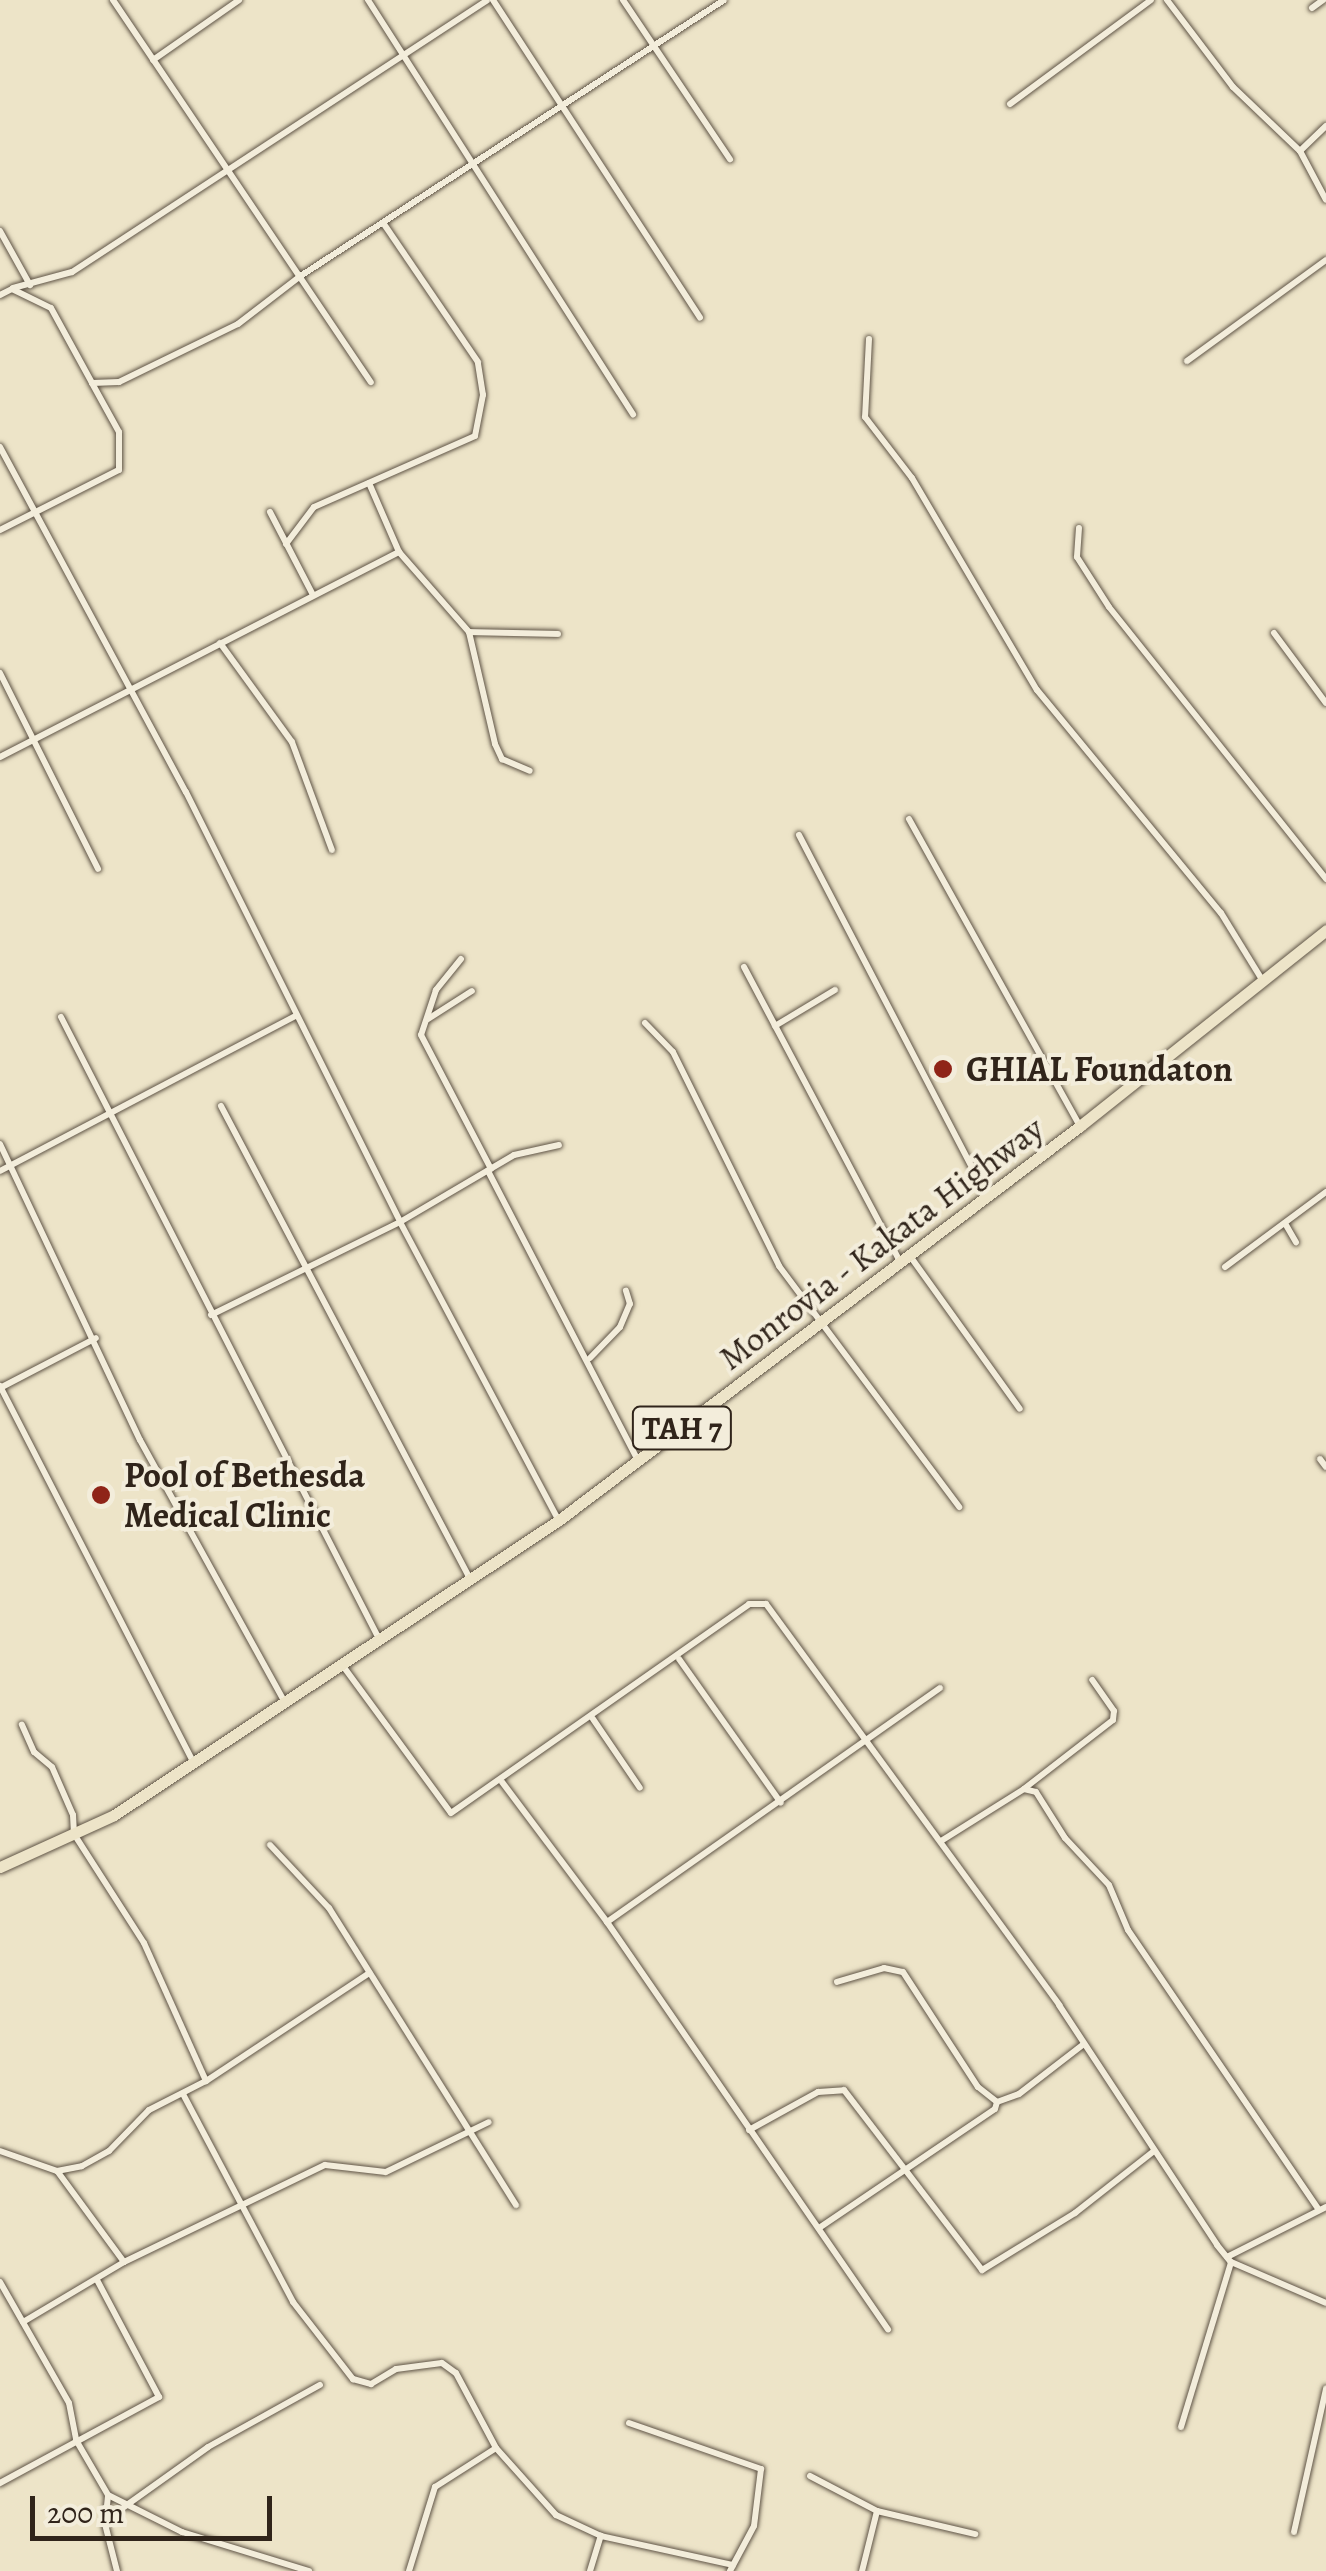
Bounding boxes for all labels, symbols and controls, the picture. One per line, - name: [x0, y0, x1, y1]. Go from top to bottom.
- place label: GHIAL Foundaton: [966, 1048, 1233, 1090]
- marker: GHIAL Foundaton: [930, 1056, 956, 1082]
- street label: Monrovia - Kakata Highway: [710, 1107, 1052, 1379]
- road number: TAH 7: [630, 1401, 734, 1455]
- place label: Pool of Bethesda Medical Clinic: [124, 1454, 365, 1536]
- marker: Pool of Bethesda Medical Clinic: [88, 1482, 114, 1508]
- scale bar: [35, 2476, 278, 2538]
- text: 200 m: [47, 2493, 124, 2533]

